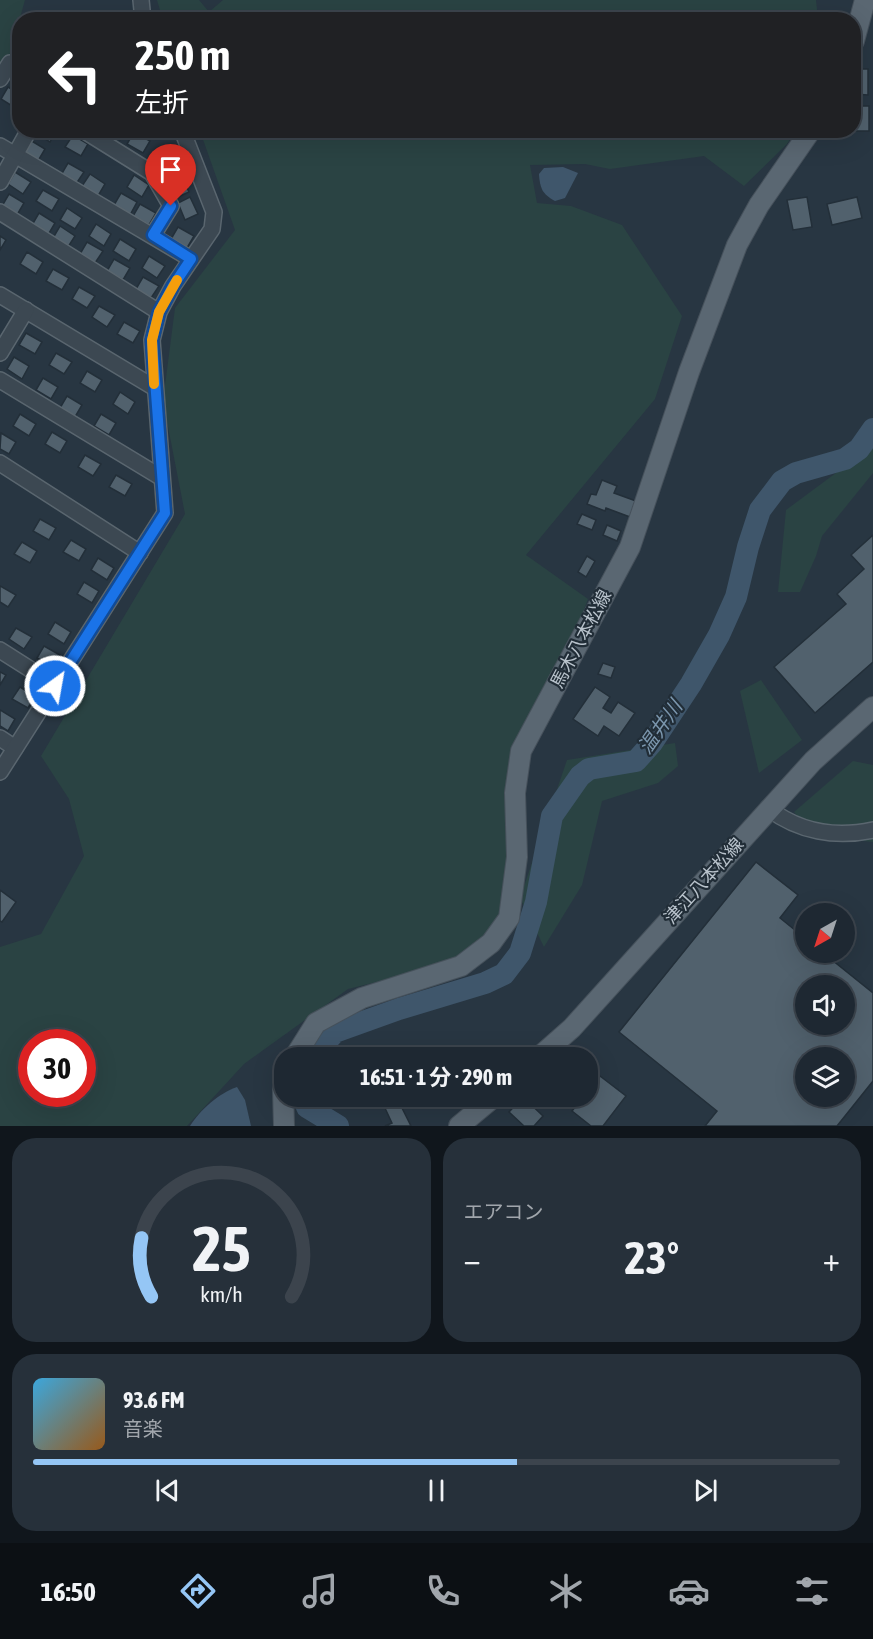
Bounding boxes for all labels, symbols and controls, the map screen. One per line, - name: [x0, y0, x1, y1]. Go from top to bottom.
- text: 250 m: [135, 31, 230, 79]
- icon: left: [36, 36, 114, 114]
- text: 左折: [135, 87, 189, 118]
- pin: [145, 144, 196, 206]
- icon: arrive: [154, 153, 187, 186]
- street label: 馬木八本松線: [546, 586, 615, 691]
- position arrow: [23, 654, 87, 718]
- water label: 温井川: [633, 694, 687, 758]
- street label: 津江八本松線: [660, 834, 748, 928]
- north arrow: [795, 903, 855, 963]
- map controls: [795, 903, 855, 1107]
- button: sound: [795, 975, 855, 1035]
- speed limit sign: 30: [18, 1029, 96, 1107]
- button: layers: [795, 1047, 855, 1107]
- text: 16:51 · 1 分 · 290 m: [360, 1064, 512, 1090]
- text: エアコン: [464, 1200, 544, 1223]
- text: 25: [192, 1213, 251, 1284]
- text: 23°: [624, 1232, 679, 1284]
- text: −: [464, 1240, 481, 1278]
- text: +: [823, 1240, 840, 1278]
- text: km/h: [200, 1282, 243, 1307]
- text: 93.6 FM: [123, 1387, 185, 1413]
- text: 音楽: [123, 1417, 163, 1440]
- icon: previous: [151, 1474, 184, 1507]
- icon: pause: [420, 1474, 453, 1507]
- icon: next: [689, 1474, 722, 1507]
- icon: directions: [177, 1570, 219, 1612]
- icon: music: [299, 1570, 341, 1612]
- icon: phone: [422, 1570, 464, 1612]
- icon: climate: [545, 1570, 587, 1612]
- icon: car: [668, 1570, 710, 1612]
- icon: filters: [791, 1570, 833, 1612]
- text: 16:50: [40, 1576, 96, 1607]

